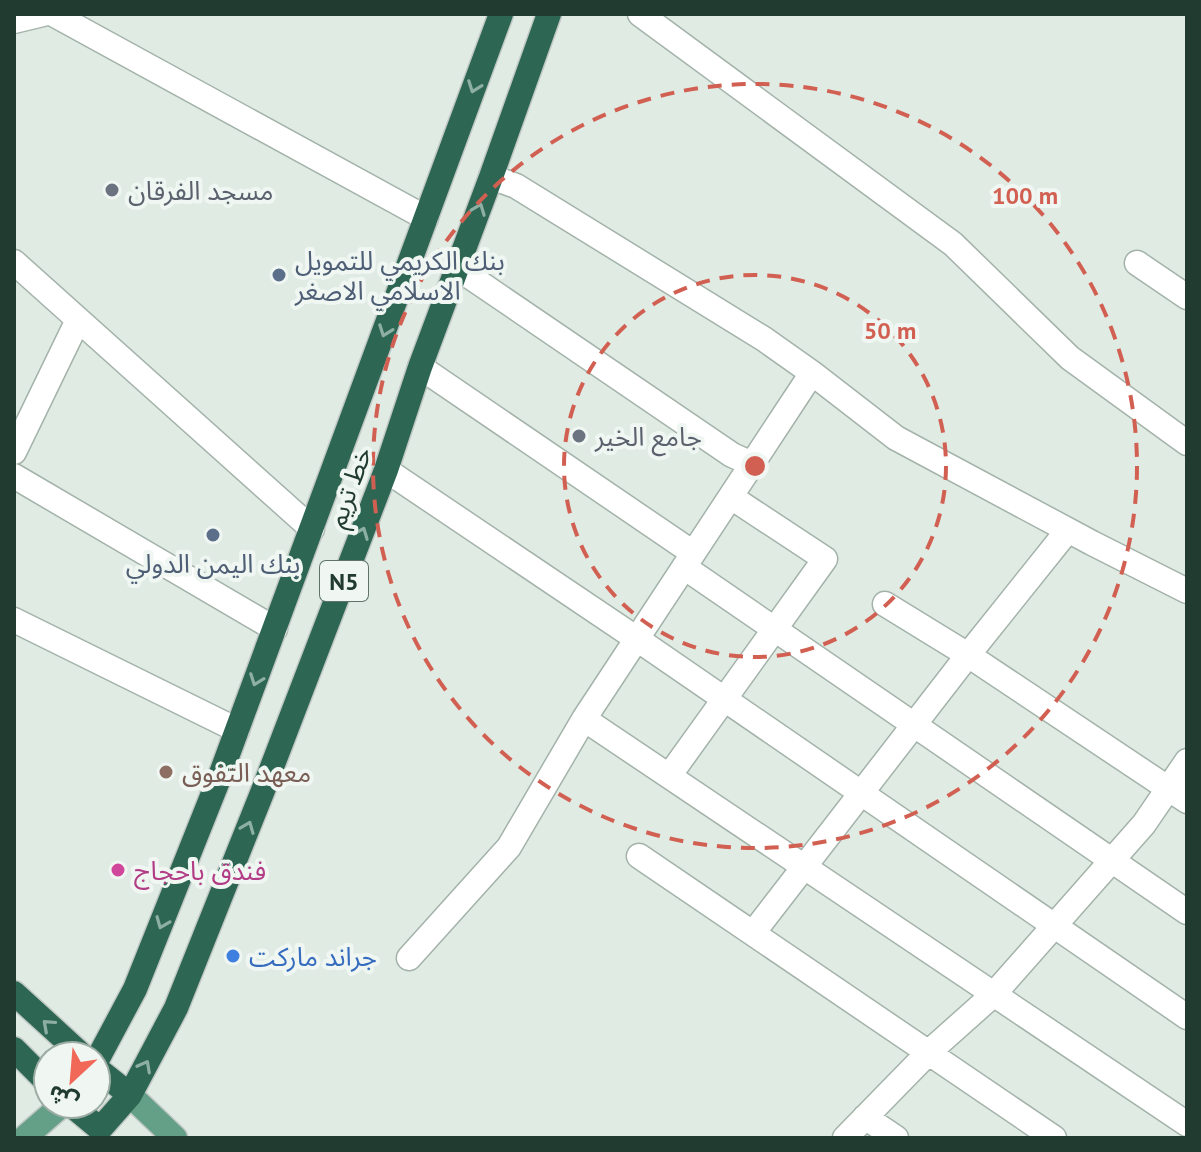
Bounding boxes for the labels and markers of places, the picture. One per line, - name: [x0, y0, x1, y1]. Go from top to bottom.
- place label: مسجد الفرقان: [128, 174, 273, 207]
- marker: مسجد الفرقان: [103, 181, 121, 199]
- place label: بنك الكريمي للتمويل الاسلامي الاصغر: [294, 244, 505, 311]
- marker: بنك الكريمي للتمويل الاسلامي الاصغر: [270, 266, 288, 284]
- place label: جامع الخير: [594, 420, 702, 457]
- marker: جامع الخير: [570, 427, 588, 445]
- centre of rings: [741, 452, 769, 480]
- marker: بنك اليمن الدولي: [204, 526, 222, 544]
- place label: بنك اليمن الدولي: [126, 547, 300, 584]
- place label: معهد التفوق: [182, 756, 311, 789]
- marker: معهد التفوق: [157, 763, 175, 781]
- place label: فندق باحجاج: [134, 854, 266, 890]
- marker: فندق باحجاج: [109, 861, 127, 879]
- place label: جراند ماركت: [249, 940, 377, 973]
- marker: جراند ماركت: [224, 947, 242, 965]

